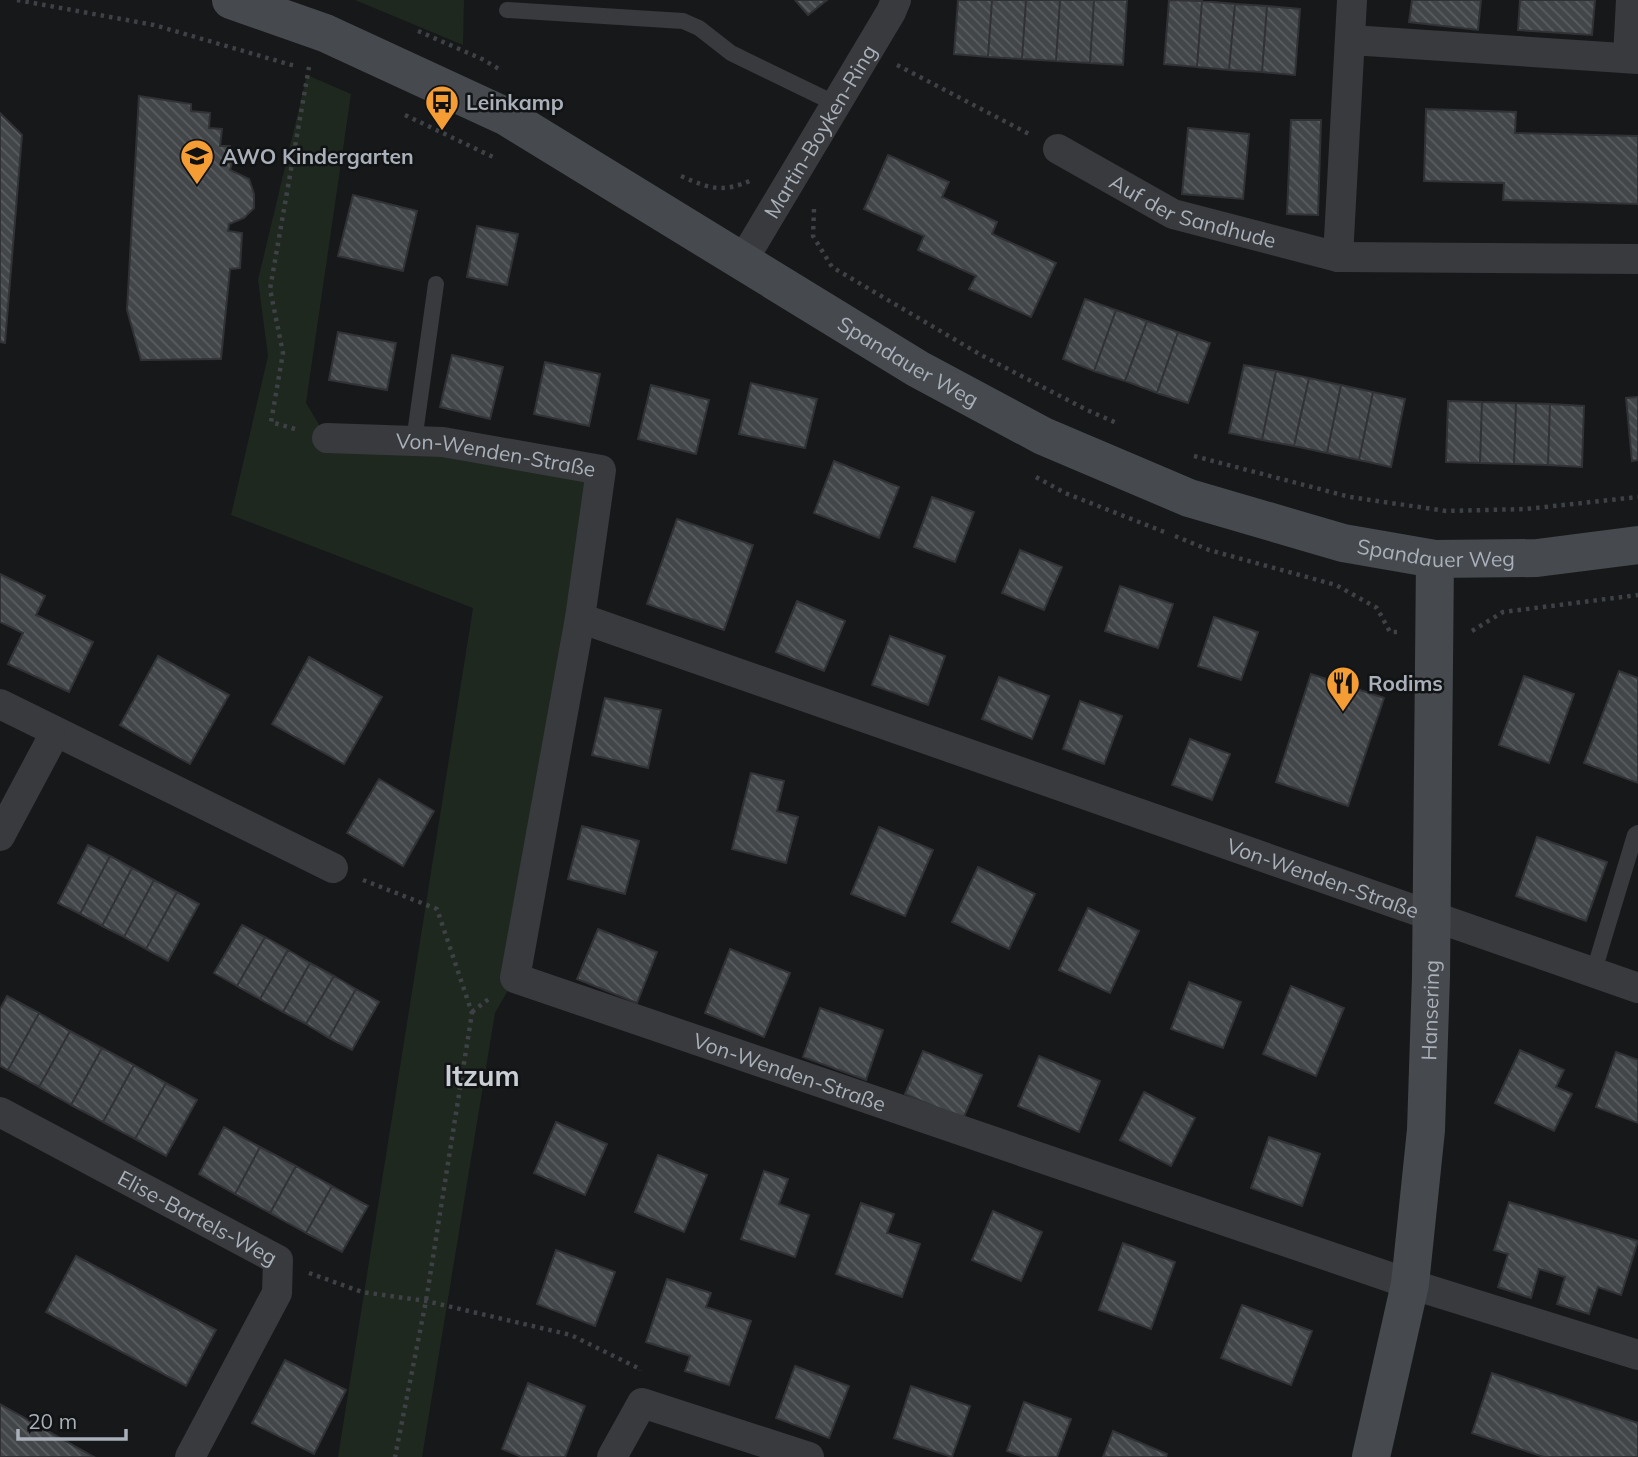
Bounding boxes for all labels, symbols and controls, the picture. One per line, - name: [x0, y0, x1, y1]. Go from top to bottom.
- street label: Martin-Boyken-Ring: [758, 40, 882, 223]
- bus stop icon: Leinkamp: [423, 83, 461, 132]
- place label: Leinkamp: [466, 89, 564, 115]
- school or university icon: AWO Kindergarten: [178, 137, 216, 186]
- place label: AWO Kindergarten: [222, 143, 414, 169]
- street label: Auf der Sandhude: [1105, 168, 1279, 253]
- street label: Spandauer Weg: [833, 310, 983, 412]
- street label: Von-Wenden-Straße: [396, 427, 598, 482]
- street label: Spandauer Weg: [1355, 533, 1515, 572]
- restaurant icon: Rodims: [1324, 664, 1362, 713]
- place label: Rodims: [1368, 670, 1443, 696]
- street label: Von-Wenden-Straße: [1223, 832, 1422, 923]
- street label: Hansering: [1415, 960, 1444, 1061]
- street label: Von-Wenden-Straße: [690, 1027, 889, 1117]
- district label: Itzum: [444, 1058, 520, 1093]
- street label: Elise-Bartels-Weg: [114, 1164, 282, 1270]
- scale bar: [18, 1398, 126, 1442]
- text: 20 m: [28, 1408, 77, 1434]

